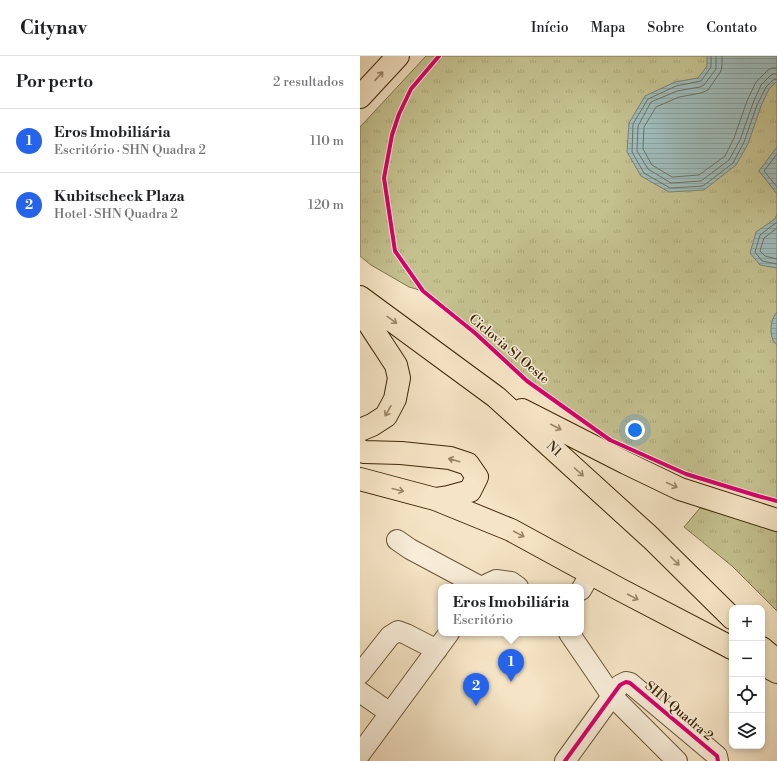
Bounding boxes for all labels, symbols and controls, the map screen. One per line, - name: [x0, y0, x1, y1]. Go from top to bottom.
- text: Citynav: [20, 16, 87, 40]
- text: Início: [531, 19, 569, 37]
- text: Mapa: [591, 19, 625, 37]
- text: Sobre: [647, 19, 684, 37]
- text: Contato: [706, 19, 757, 37]
- text: Por perto: [16, 71, 93, 93]
- one-way arrow: [374, 72, 383, 82]
- text: 2 resultados: [273, 74, 344, 90]
- text: Eros Imobiliária: [54, 123, 171, 142]
- text: 1: [26, 133, 32, 149]
- text: 110 m: [310, 133, 344, 149]
- text: Escritório · SHN Quadra 2: [54, 142, 206, 158]
- text: Kubitscheck Plaza: [54, 187, 185, 206]
- text: 2: [25, 197, 33, 213]
- text: 120 m: [308, 197, 344, 213]
- text: Hotel · SHN Quadra 2: [54, 206, 178, 222]
- street label: Ciclovia S1 Oeste: [466, 311, 553, 388]
- one-way arrow: [386, 316, 397, 325]
- one-way arrow: [384, 405, 392, 417]
- your location: [625, 420, 645, 440]
- one-way arrow: [550, 424, 562, 432]
- street label: N1: [543, 438, 565, 460]
- one-way arrow: [448, 456, 461, 463]
- one-way arrow: [574, 468, 585, 477]
- one-way arrow: [666, 482, 678, 489]
- one-way arrow: [391, 486, 404, 494]
- one-way arrow: [513, 531, 525, 539]
- one-way arrow: [670, 556, 680, 566]
- popup: [438, 584, 584, 636]
- text: Eros Imobiliária: [453, 593, 569, 612]
- one-way arrow: [627, 593, 639, 601]
- map controls: [729, 605, 765, 749]
- button: +: [729, 605, 765, 641]
- text: Escritório: [453, 612, 513, 628]
- button: −: [729, 641, 765, 677]
- pin: 1: [498, 649, 524, 682]
- pin: 2: [463, 673, 489, 706]
- button: locate: [729, 677, 765, 713]
- street label: SHN Quadra 2: [642, 678, 716, 744]
- button: layers: [729, 713, 765, 749]

